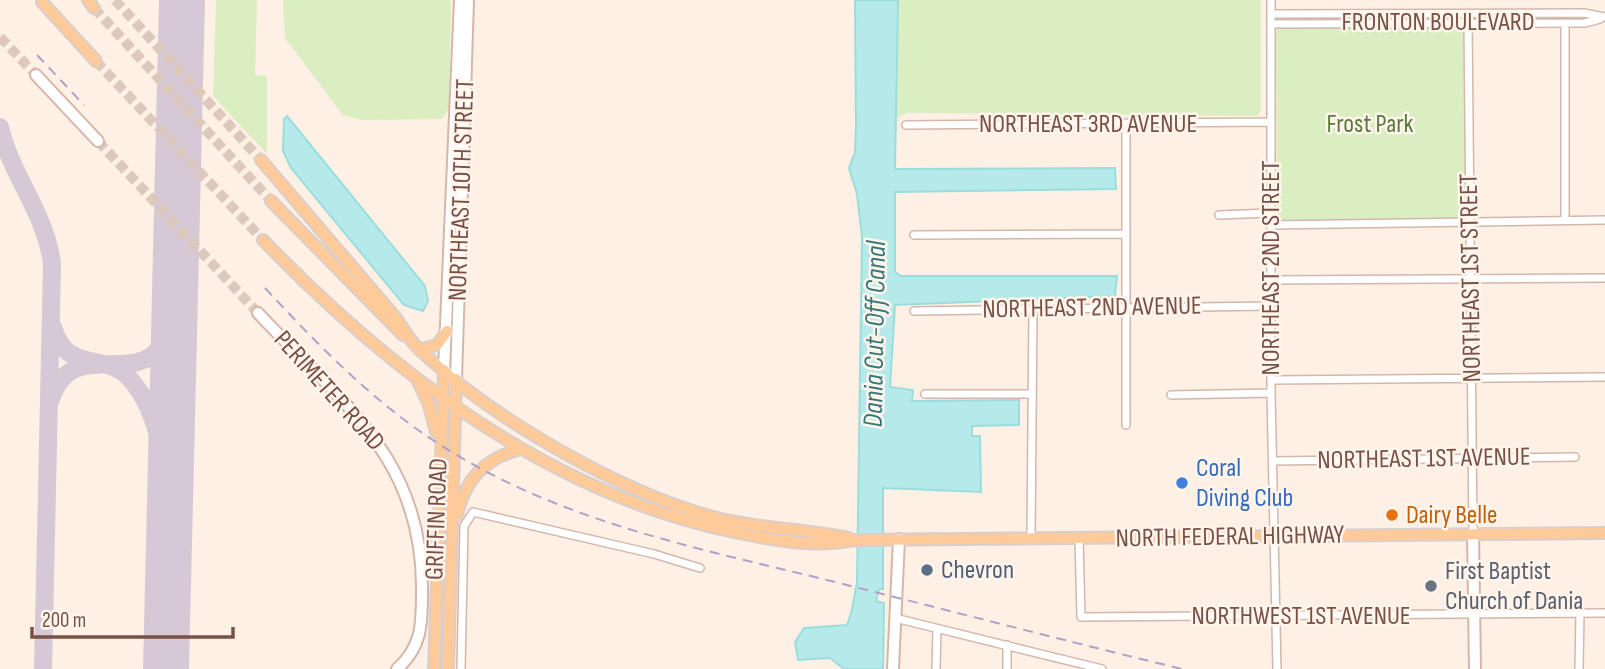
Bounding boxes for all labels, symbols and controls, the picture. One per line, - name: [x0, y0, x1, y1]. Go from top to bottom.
- street label: FRONTON BOULEVARD: [1342, 7, 1534, 38]
- street label: NORTHEAST 10TH STREET: [443, 78, 481, 302]
- street label: NORTHEAST 3RD AVENUE: [979, 109, 1197, 140]
- park label: Frost Park: [1326, 109, 1414, 140]
- street label: NORTHEAST 2ND STREET: [1256, 160, 1287, 376]
- street label: NORTHEAST 1ST STREET: [1454, 173, 1488, 383]
- water label: Dania Cut-Off Canal: [857, 240, 893, 428]
- street label: NORTHEAST 2ND AVENUE: [982, 291, 1202, 325]
- street label: PERIMETER ROAD: [267, 325, 391, 457]
- street label: NORTHEAST 1ST AVENUE: [1317, 442, 1531, 476]
- place label: Coral Diving Club: [1196, 453, 1293, 514]
- street label: GRIFFIN ROAD: [419, 458, 455, 580]
- marker: Coral Diving Club: [1174, 475, 1190, 491]
- place label: Dairy Belle: [1406, 500, 1497, 531]
- marker: Dairy Belle: [1384, 507, 1400, 523]
- street label: NORTH FEDERAL HIGHWAY: [1115, 520, 1345, 554]
- place label: Chevron: [941, 555, 1014, 586]
- place label: First Baptist Church of Dania: [1445, 556, 1583, 617]
- marker: Chevron: [919, 562, 935, 578]
- marker: First Baptist Church of Dania: [1423, 578, 1439, 594]
- scale bar: [32, 596, 233, 640]
- street label: NORTHWEST 1ST AVENUE: [1191, 601, 1411, 632]
- text: 200 m: [42, 608, 86, 633]

